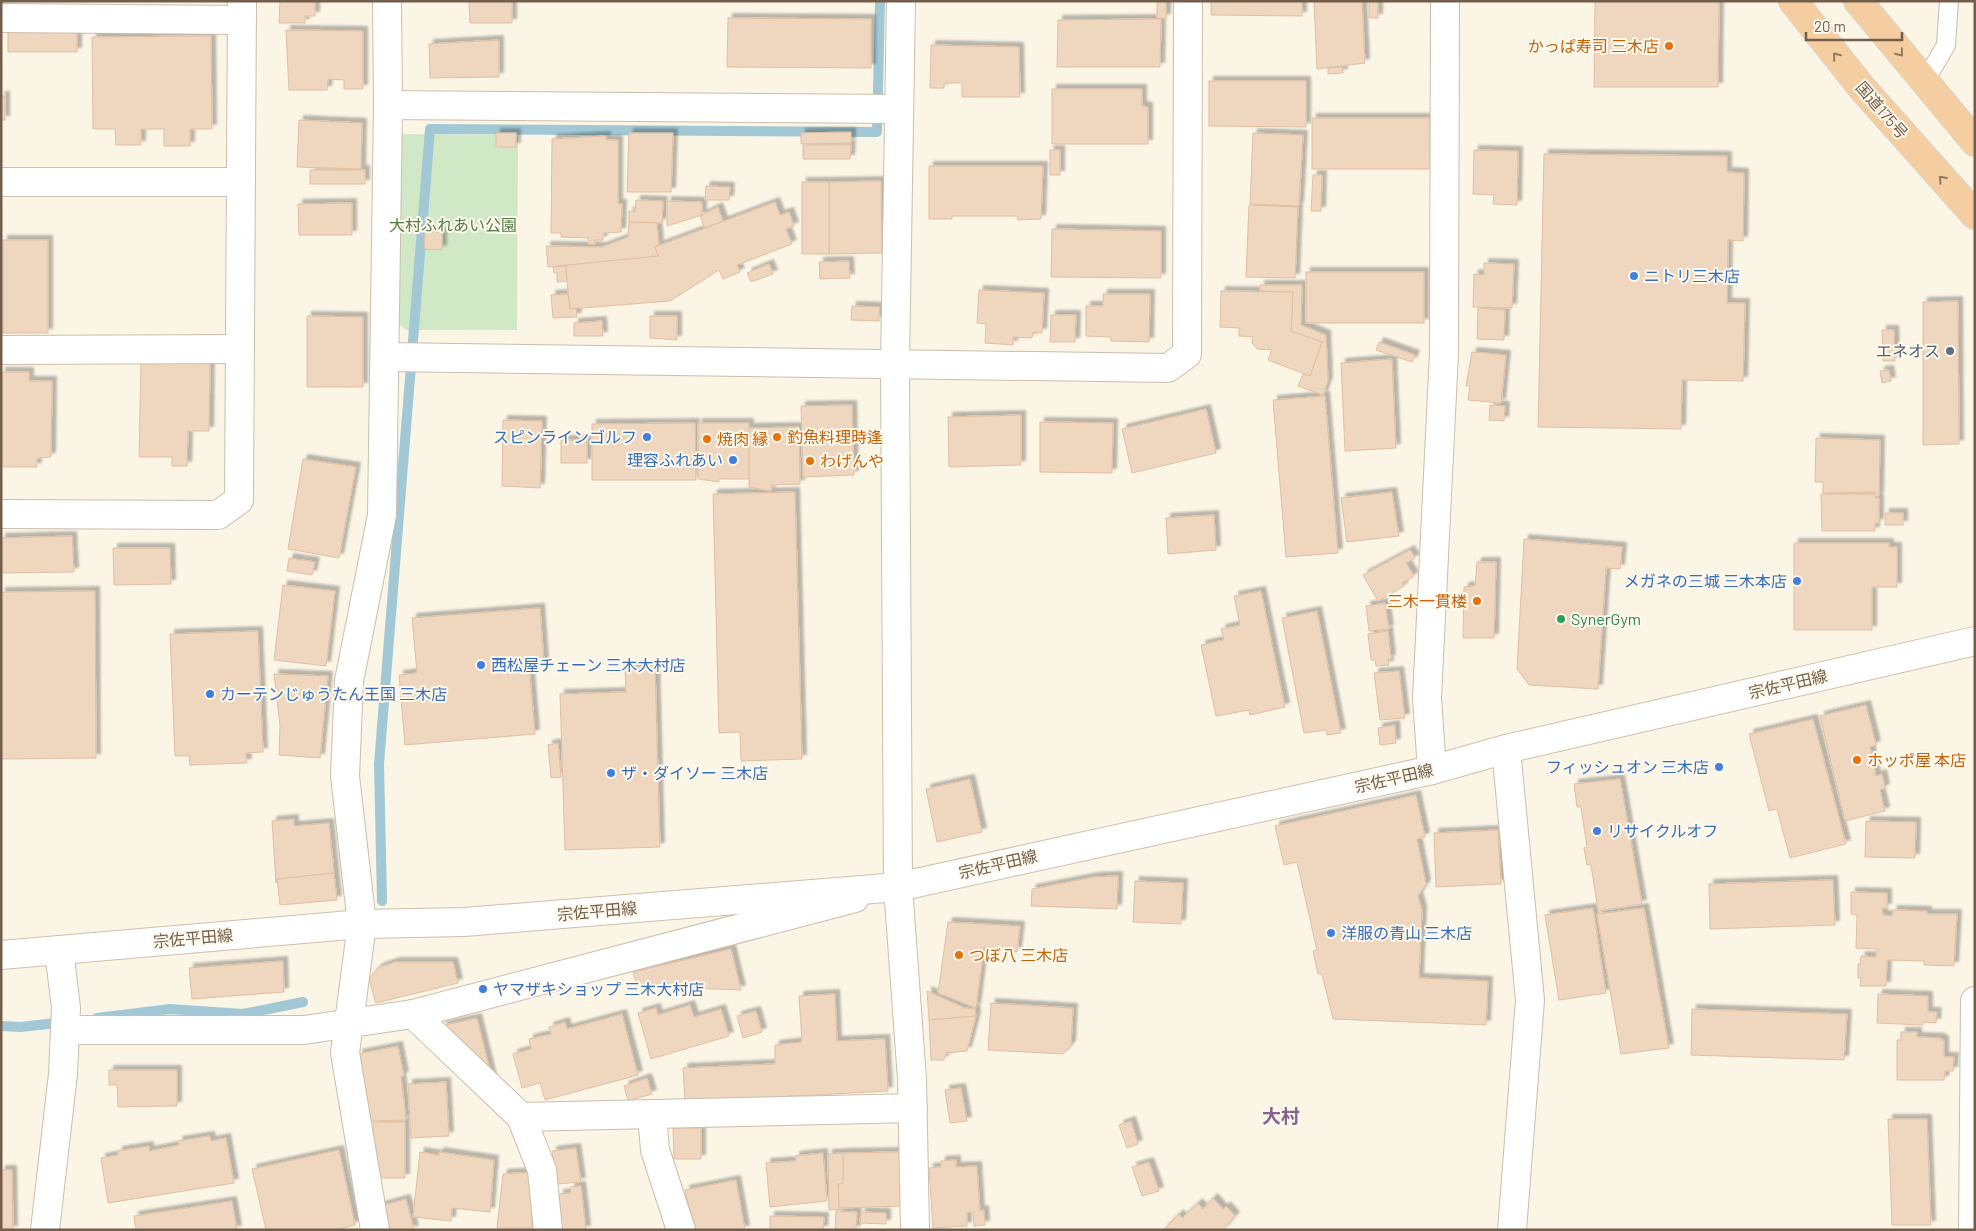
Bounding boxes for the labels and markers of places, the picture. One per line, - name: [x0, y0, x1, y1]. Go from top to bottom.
- place label: かっぱ寿司 三木店: [1528, 36, 1659, 55]
- marker: かっぱ寿司 三木店: [1663, 40, 1675, 52]
- place label: ニトリ三木店: [1644, 266, 1740, 285]
- marker: ニトリ三木店: [1628, 270, 1640, 282]
- place label: エネオス: [1876, 341, 1940, 360]
- marker: エネオス: [1944, 345, 1956, 357]
- place label: スピンラインゴルフ: [493, 427, 637, 446]
- place label: 釣魚料理時逢: [787, 427, 883, 446]
- place label: 焼肉 縁: [717, 429, 768, 448]
- marker: スピンラインゴルフ: [641, 431, 653, 443]
- marker: 釣魚料理時逢: [771, 431, 783, 443]
- marker: 焼肉 縁: [701, 433, 713, 445]
- place label: 理容ふれあい: [627, 450, 723, 469]
- place label: わげんや: [820, 451, 884, 470]
- marker: 理容ふれあい: [727, 454, 739, 466]
- marker: わげんや: [804, 455, 816, 467]
- place label: メガネの三城 三木本店: [1624, 571, 1787, 590]
- marker: メガネの三城 三木本店: [1791, 575, 1803, 587]
- place label: 三木一貫楼: [1387, 591, 1467, 610]
- marker: 三木一貫楼: [1471, 595, 1483, 607]
- place label: SynerGym: [1571, 609, 1641, 628]
- marker: SynerGym: [1555, 613, 1567, 625]
- place label: 西松屋チェーン 三木大村店: [491, 655, 685, 674]
- marker: 西松屋チェーン 三木大村店: [475, 659, 487, 671]
- place label: カーテンじゅうたん王国 三木店: [220, 684, 447, 703]
- marker: カーテンじゅうたん王国 三木店: [204, 688, 216, 700]
- place label: ホッポ屋 本店: [1867, 750, 1966, 769]
- marker: ホッポ屋 本店: [1851, 754, 1863, 766]
- place label: フィッシュオン 三木店: [1546, 757, 1709, 776]
- marker: フィッシュオン 三木店: [1713, 761, 1725, 773]
- place label: ザ・ダイソー 三木店: [621, 763, 768, 782]
- marker: ザ・ダイソー 三木店: [605, 767, 617, 779]
- place label: リサイクルオフ: [1607, 821, 1718, 840]
- marker: リサイクルオフ: [1591, 825, 1603, 837]
- place label: 洋服の青山 三木店: [1341, 923, 1472, 942]
- marker: 洋服の青山 三木店: [1325, 927, 1337, 939]
- place label: つぼ八 三木店: [969, 945, 1068, 964]
- marker: つぼ八 三木店: [953, 949, 965, 961]
- place label: ヤマザキショップ 三木大村店: [493, 979, 704, 998]
- marker: ヤマザキショップ 三木大村店: [477, 983, 489, 995]

